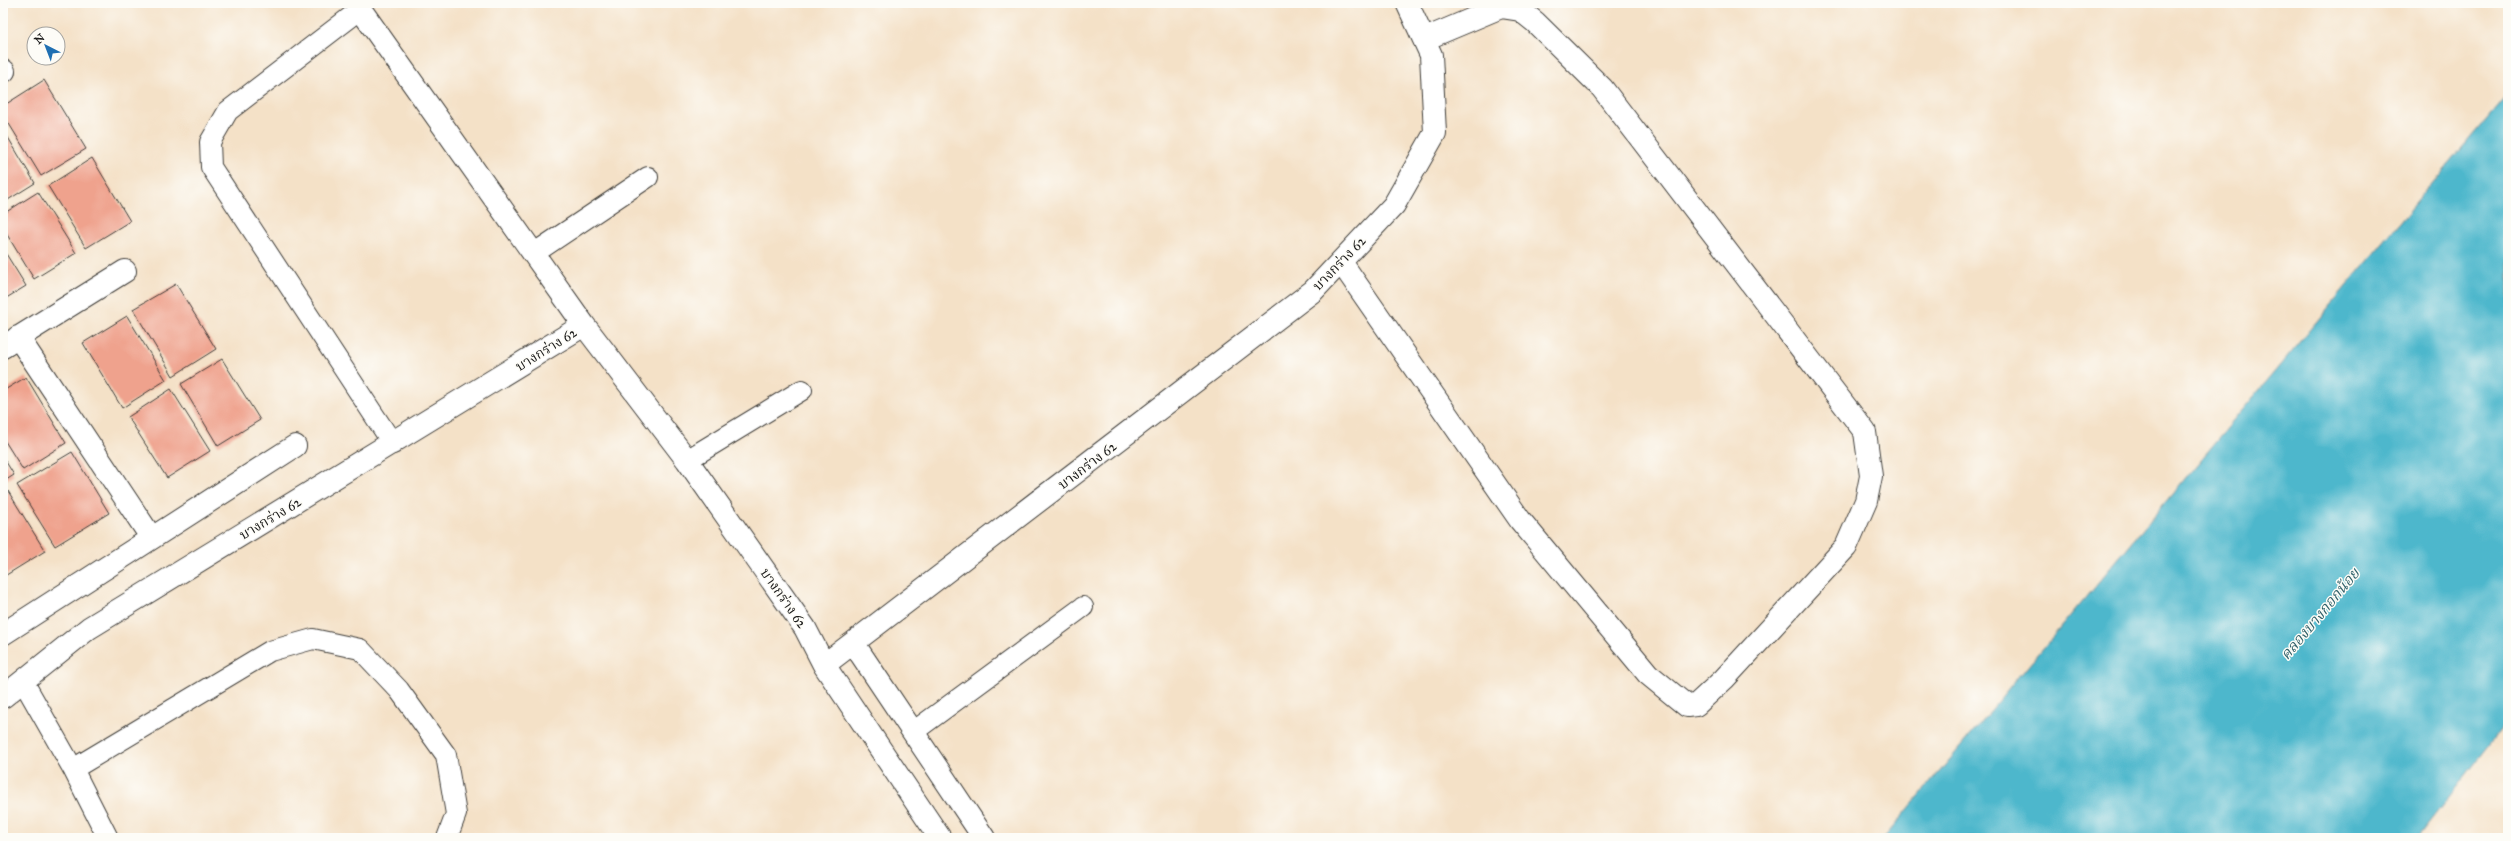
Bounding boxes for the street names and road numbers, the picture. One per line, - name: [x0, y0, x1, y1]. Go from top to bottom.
- street label: บางกร่าง 62: [1309, 233, 1370, 294]
- street label: บางกร่าง 62: [512, 324, 580, 375]
- street label: บางกร่าง 62: [1055, 438, 1120, 493]
- street label: บางกร่าง 62: [236, 493, 304, 544]
- street label: บางกร่าง 62: [757, 565, 810, 632]

